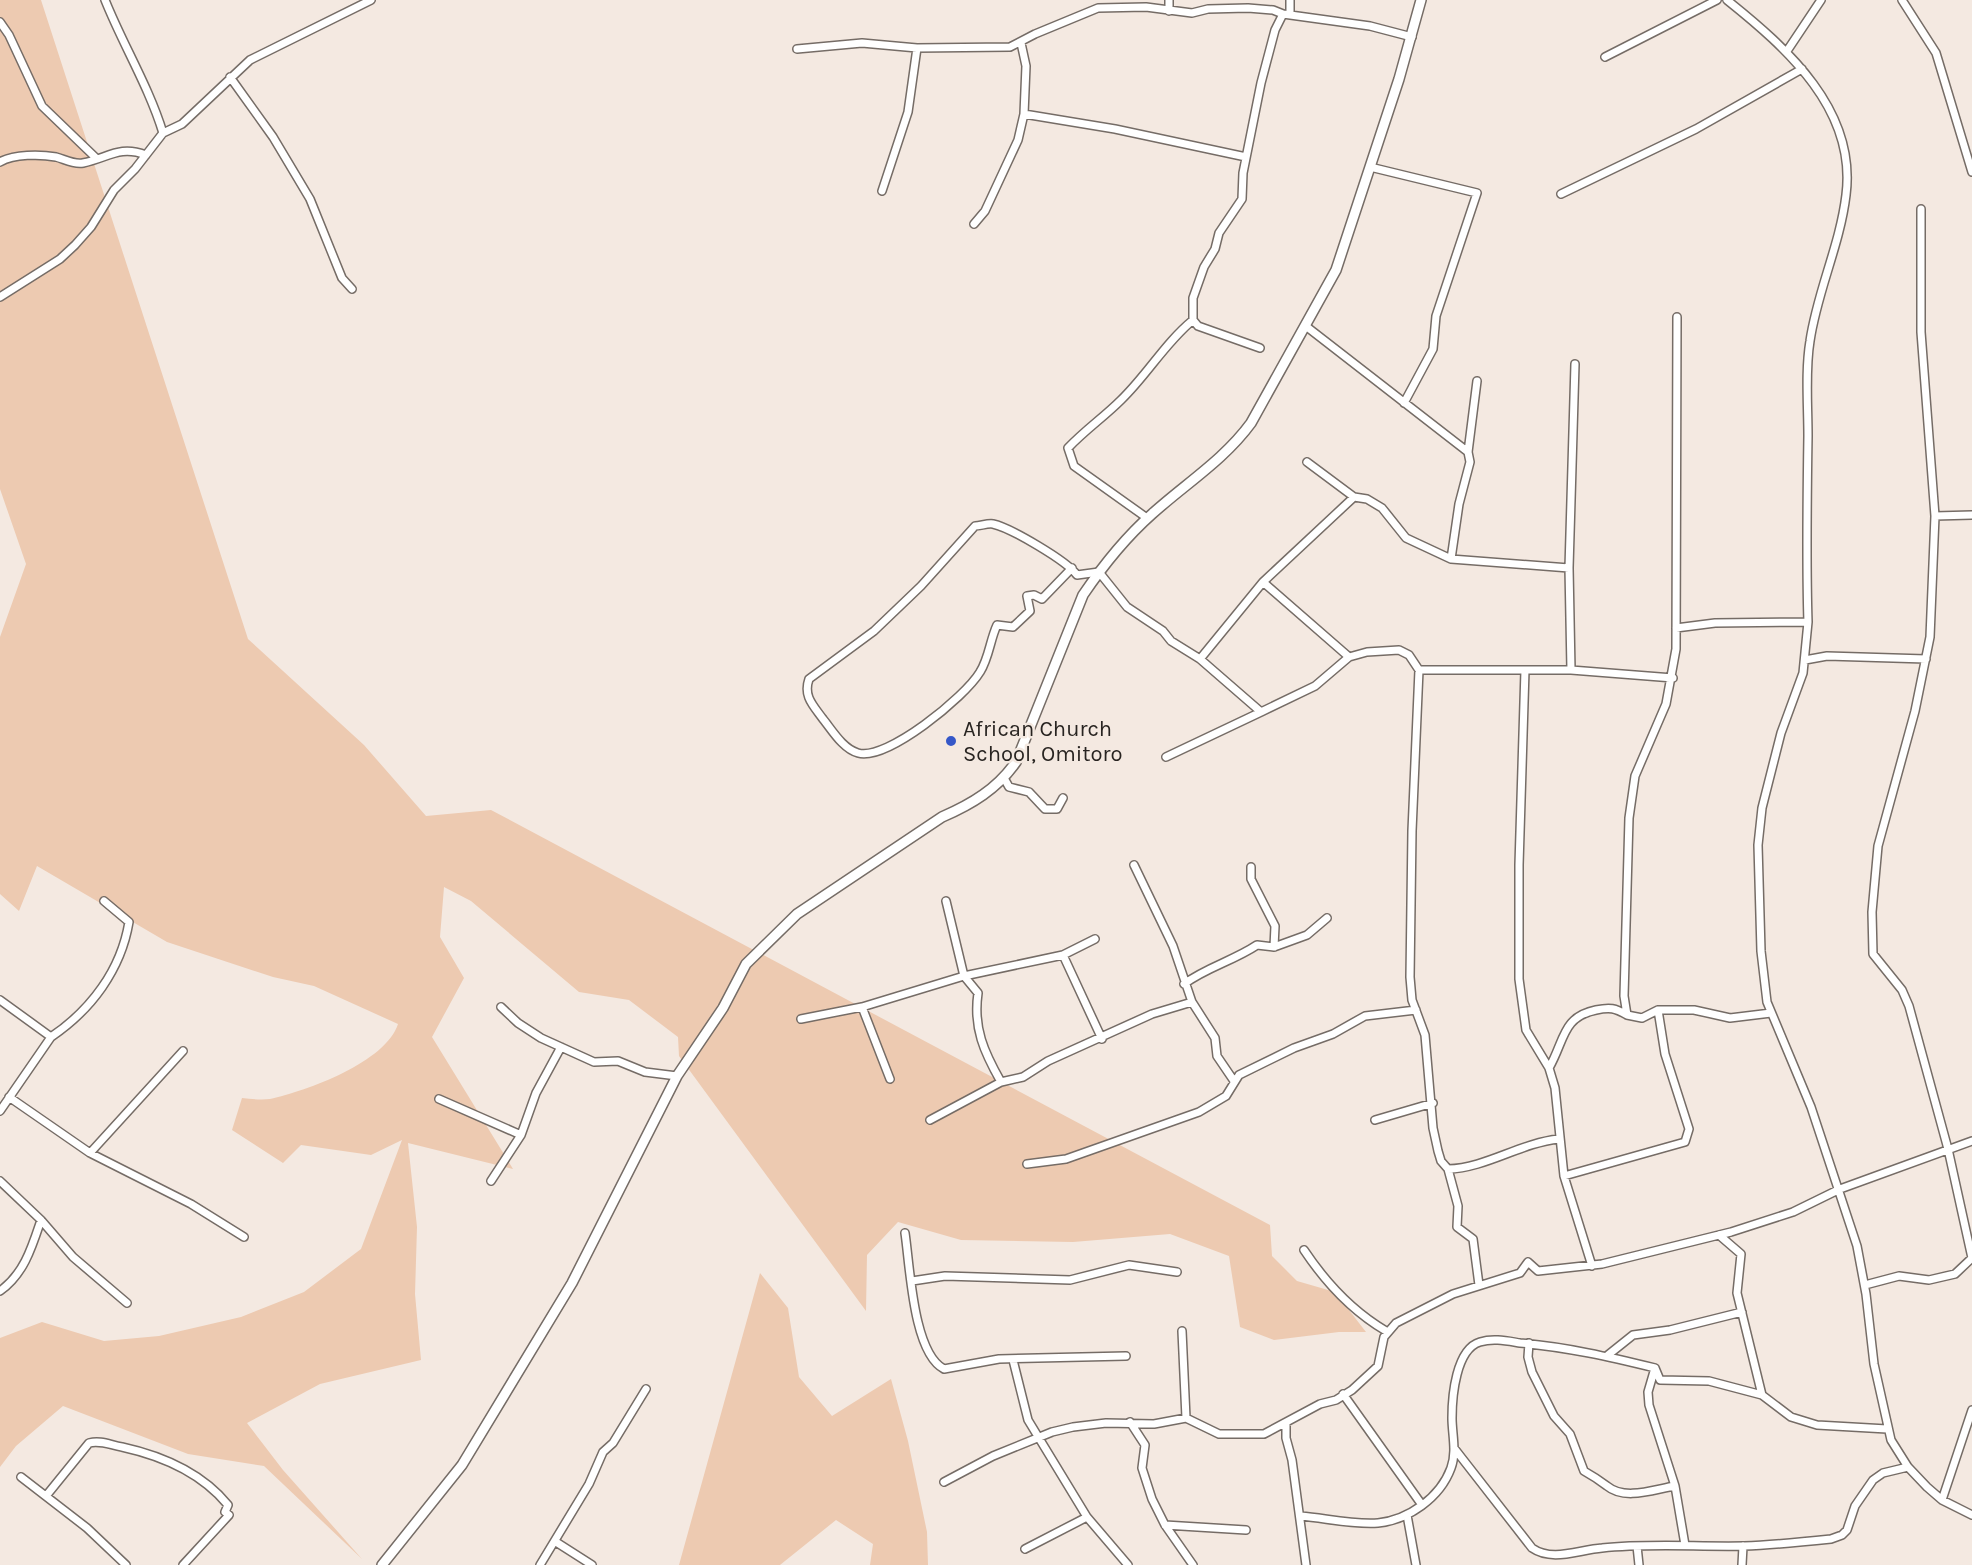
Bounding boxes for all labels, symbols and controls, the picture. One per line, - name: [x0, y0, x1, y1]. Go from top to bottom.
- place label: African Church School, Omitoro: [963, 716, 1123, 767]
- marker: African Church School, Omitoro: [944, 734, 958, 748]

